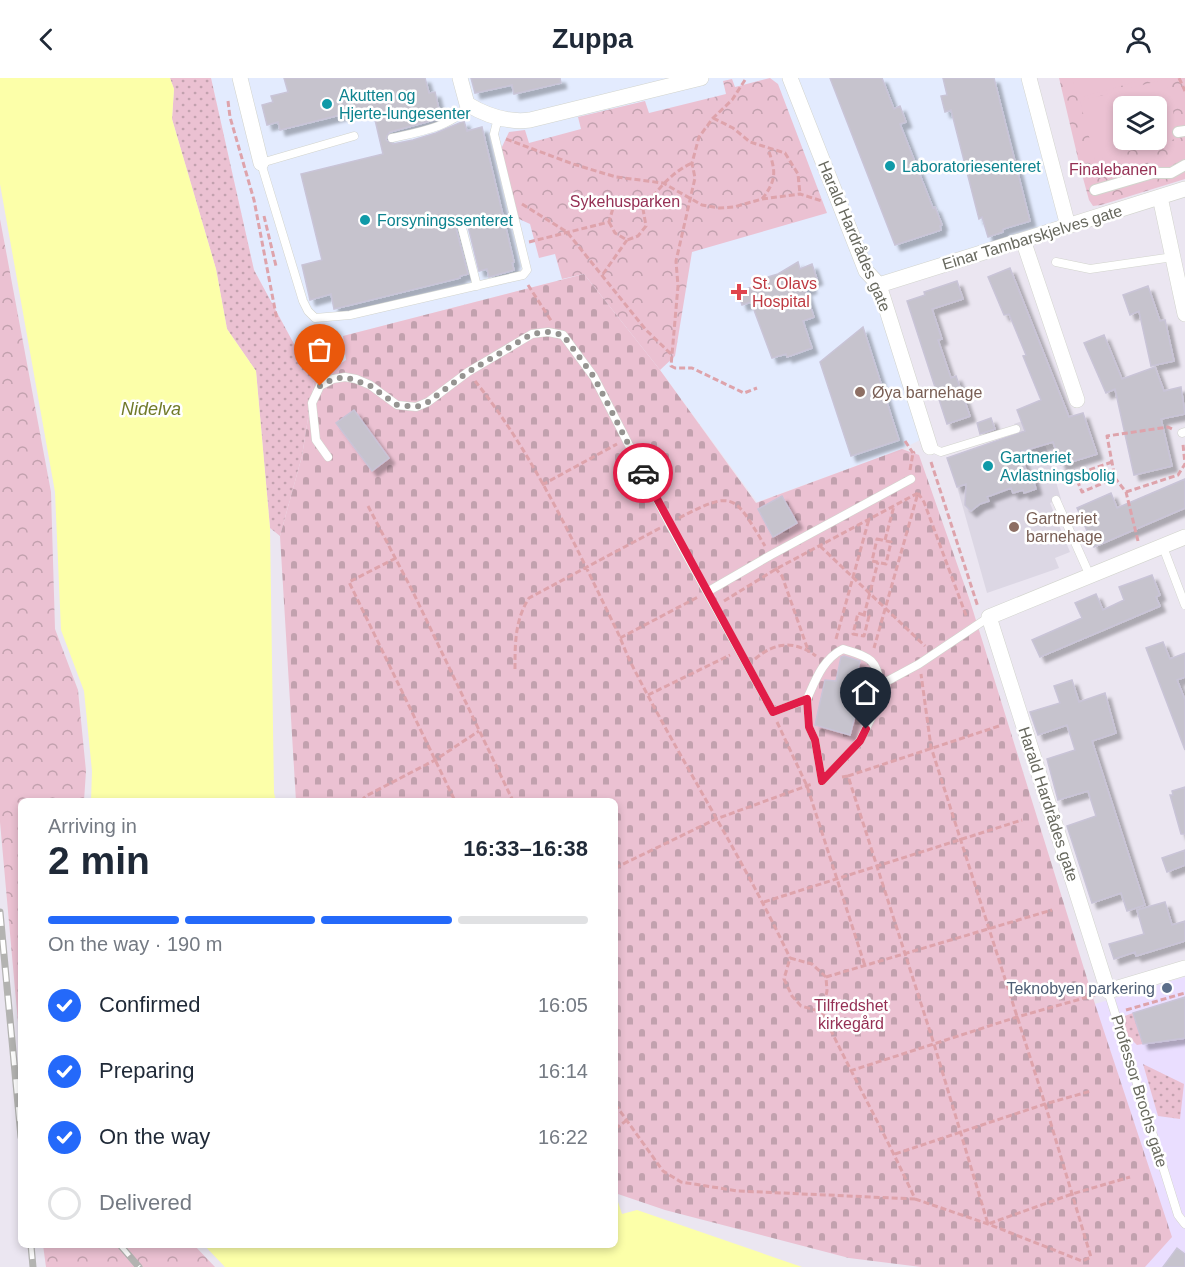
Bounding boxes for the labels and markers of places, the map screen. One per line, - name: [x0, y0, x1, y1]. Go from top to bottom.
- place label: Akutten og Hjerte-lungesenter: [339, 87, 471, 122]
- marker: Akutten og Hjerte-lungesenter: [320, 97, 334, 111]
- place label: Laboratoriesenteret: [902, 158, 1041, 175]
- marker: Laboratoriesenteret: [883, 159, 897, 173]
- place label: Forsyningssenteret: [377, 212, 514, 229]
- marker: Forsyningssenteret: [358, 213, 372, 227]
- place label: St. Olavs Hospital: [752, 275, 817, 310]
- marker: St. Olavs Hospital: [730, 283, 748, 301]
- pin: [294, 324, 345, 386]
- place label: Øya barnehage: [872, 384, 982, 401]
- marker: Øya barnehage: [853, 385, 867, 399]
- place label: Gartneriet Avlastningsbolig: [1000, 449, 1115, 484]
- marker: Gartneriet Avlastningsbolig: [981, 459, 995, 473]
- place label: Gartneriet barnehage: [1026, 510, 1103, 545]
- marker: Gartneriet barnehage: [1007, 520, 1021, 534]
- pin: [840, 667, 891, 729]
- place label: Teknobyen parkering: [1006, 980, 1155, 997]
- marker: Teknobyen parkering: [1160, 981, 1174, 995]

